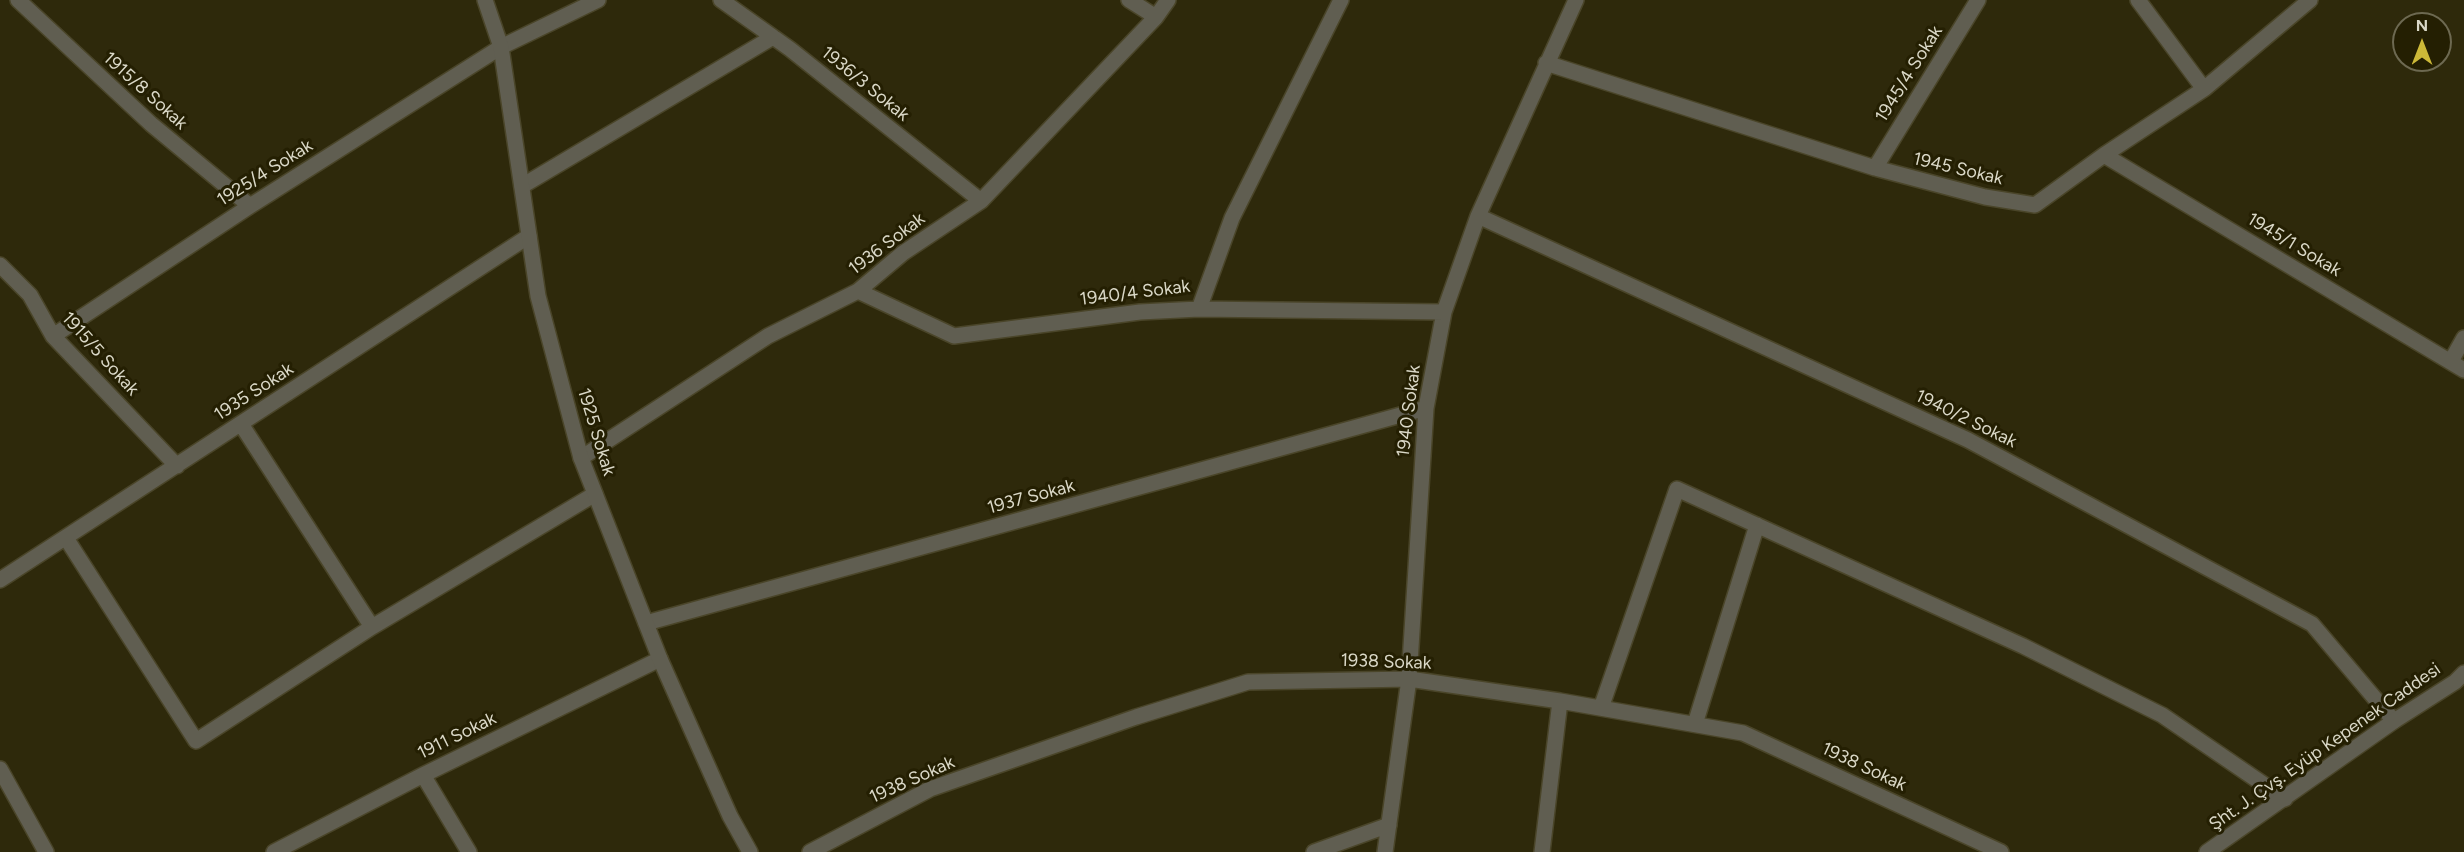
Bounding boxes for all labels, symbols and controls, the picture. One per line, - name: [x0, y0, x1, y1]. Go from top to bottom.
- north arrow: [2392, 12, 2452, 72]
- text: N: [2416, 16, 2428, 35]
- street label: 1945/4 Sokak: [1871, 22, 1947, 126]
- street label: 1936/3 Sokak: [817, 42, 913, 126]
- street label: 1915/8 Sokak: [98, 48, 192, 134]
- street label: 1925/4 Sokak: [213, 135, 317, 211]
- street label: 1945 Sokak: [1911, 148, 2005, 190]
- street label: 1936 Sokak: [845, 208, 929, 280]
- street label: 1945/1 Sokak: [2243, 208, 2345, 282]
- street label: 1940/4 Sokak: [1079, 276, 1191, 310]
- street label: 1915/5 Sokak: [57, 308, 143, 400]
- street label: 1935 Sokak: [210, 358, 298, 426]
- street label: 1940 Sokak: [1393, 364, 1425, 458]
- street label: 1940/2 Sokak: [1912, 385, 2020, 453]
- street label: 1925 Sokak: [572, 386, 620, 478]
- street label: 1937 Sokak: [985, 475, 1077, 519]
- street label: 1938 Sokak: [1340, 650, 1432, 674]
- street label: Şht. J. Çvş. Eyüp Kepenek Caddesi: [2205, 659, 2445, 835]
- street label: 1911 Sokak: [414, 708, 500, 764]
- street label: 1938 Sokak: [1818, 738, 1910, 796]
- street label: 1938 Sokak: [866, 752, 958, 808]

